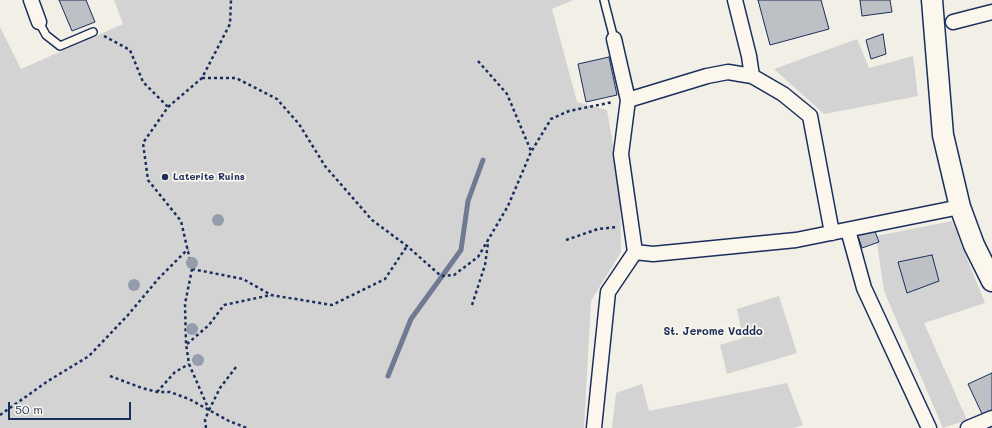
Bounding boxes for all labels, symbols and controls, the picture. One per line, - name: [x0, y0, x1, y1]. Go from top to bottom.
- place label: Laterite Ruins: [173, 171, 245, 183]
- marker: Laterite Ruins: [160, 172, 170, 182]
- district label: St. Jerome Vaddo: [663, 325, 763, 339]
- scale bar: [10, 394, 133, 420]
- text: 50 m: [15, 401, 43, 417]

